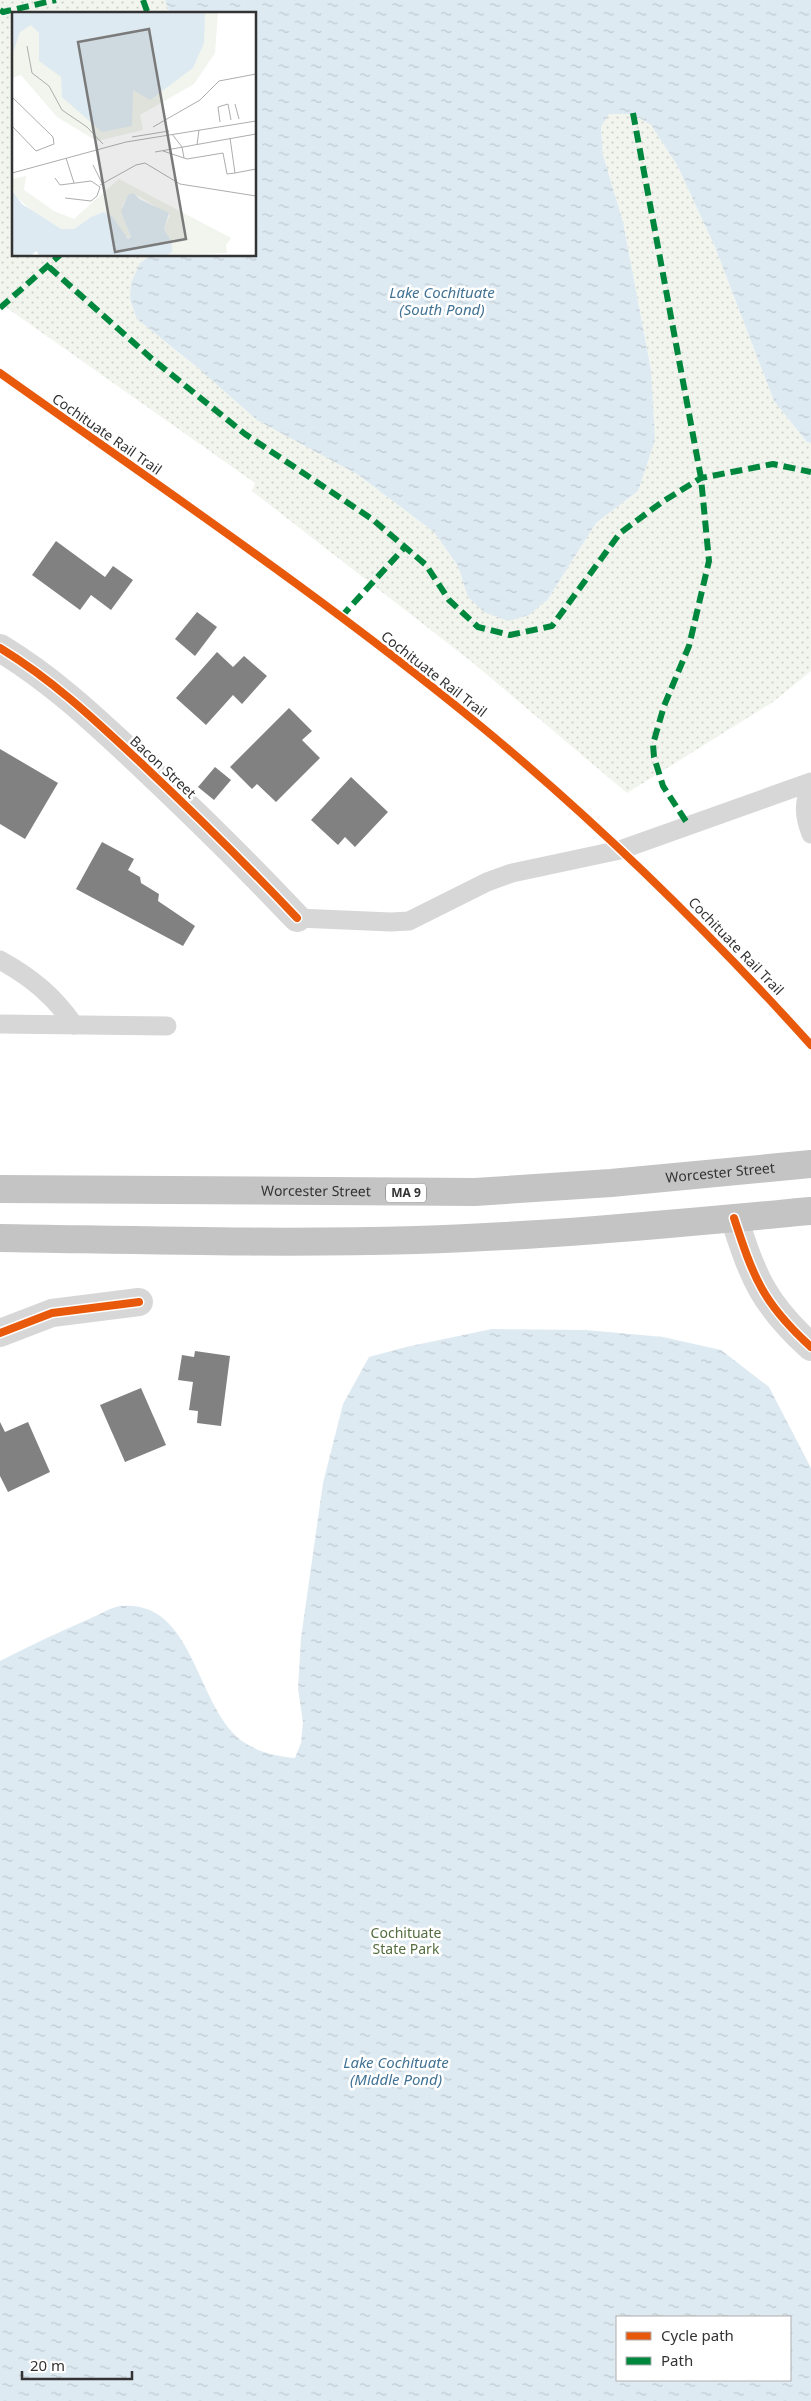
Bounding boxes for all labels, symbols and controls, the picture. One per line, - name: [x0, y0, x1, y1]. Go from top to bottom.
- inset map: [12, 12, 256, 256]
- water label: Lake Cochituate (South Pond): [389, 282, 495, 319]
- street label: Cochituate Rail Trail: [49, 389, 166, 479]
- street label: Cochituate Rail Trail: [377, 626, 491, 721]
- street label: Bacon Street: [126, 731, 200, 802]
- street label: Cochituate Rail Trail: [685, 892, 788, 999]
- street label: Worcester Street: [665, 1157, 776, 1187]
- street label: Worcester Street: [261, 1181, 371, 1200]
- road number: MA 9: [386, 1184, 426, 1202]
- park label: Cochituate State Park: [371, 1923, 442, 1958]
- water label: Lake Cochituate (Middle Pond): [343, 2052, 449, 2089]
- legend: [616, 2316, 791, 2381]
- text: Cycle path: [661, 2325, 734, 2345]
- scale bar: [22, 2348, 132, 2380]
- text: Path: [661, 2350, 693, 2370]
- text: 20 m: [30, 2355, 65, 2375]

